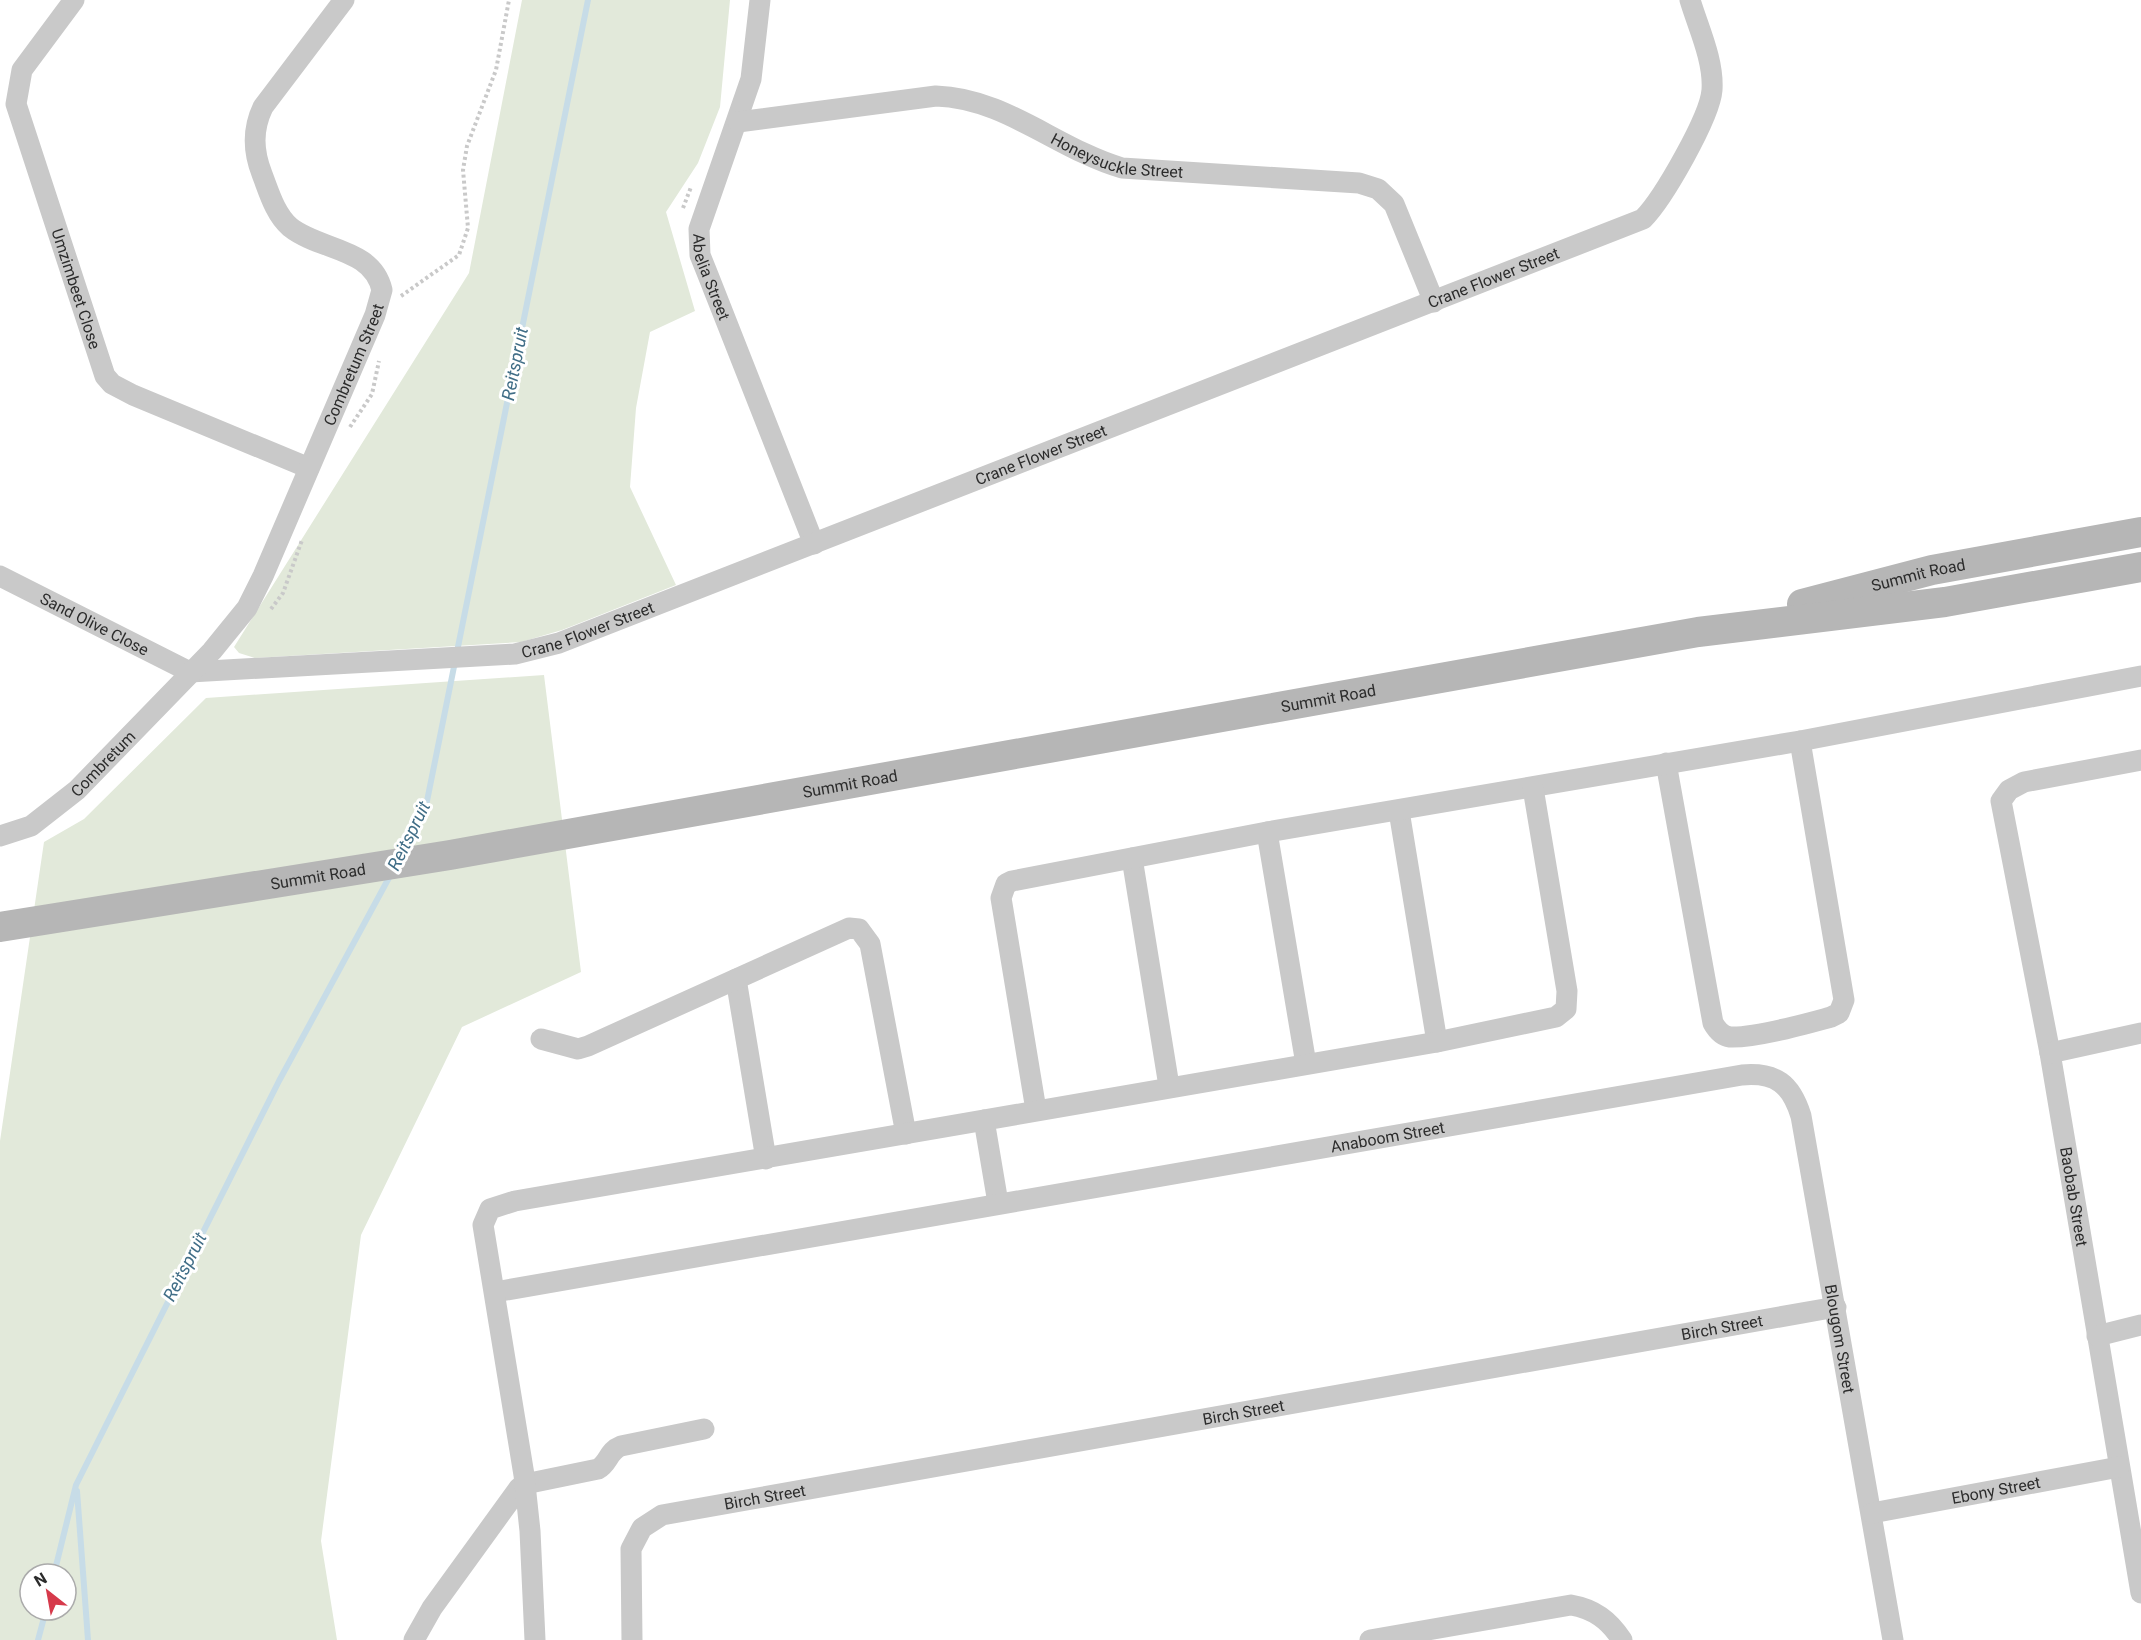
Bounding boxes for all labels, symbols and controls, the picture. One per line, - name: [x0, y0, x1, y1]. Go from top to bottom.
- street label: Honeysuckle Street: [1048, 129, 1184, 182]
- street label: Umzimbeet Close: [47, 226, 105, 351]
- street label: Abelia Street: [689, 233, 734, 323]
- street label: Crane Flower Street: [1425, 244, 1562, 312]
- street label: Combretum Street: [320, 302, 388, 429]
- water label: Reitspruit: [497, 325, 532, 402]
- street label: Crane Flower Street: [972, 421, 1109, 489]
- street label: Summit Road: [1869, 555, 1967, 595]
- street label: Sand Olive Close: [37, 589, 152, 660]
- street label: Crane Flower Street: [519, 598, 657, 662]
- street label: Summit Road: [1279, 681, 1377, 716]
- street label: Combretum: [67, 727, 139, 801]
- street label: Summit Road: [801, 766, 899, 802]
- water label: Reitspruit: [383, 798, 434, 874]
- street label: Summit Road: [269, 860, 367, 894]
- street label: Anaboom Street: [1329, 1118, 1446, 1156]
- street label: Baobab Street: [2056, 1145, 2091, 1248]
- water label: Reitspruit: [158, 1229, 211, 1305]
- street label: Blougom Street: [1821, 1283, 1859, 1395]
- street label: Birch Street: [1680, 1311, 1764, 1344]
- street label: Birch Street: [1201, 1396, 1286, 1429]
- street label: Ebony Street: [1950, 1473, 2042, 1508]
- street label: Birch Street: [723, 1481, 807, 1514]
- north arrow: [18, 1562, 78, 1622]
- text: N: [31, 1569, 50, 1591]

